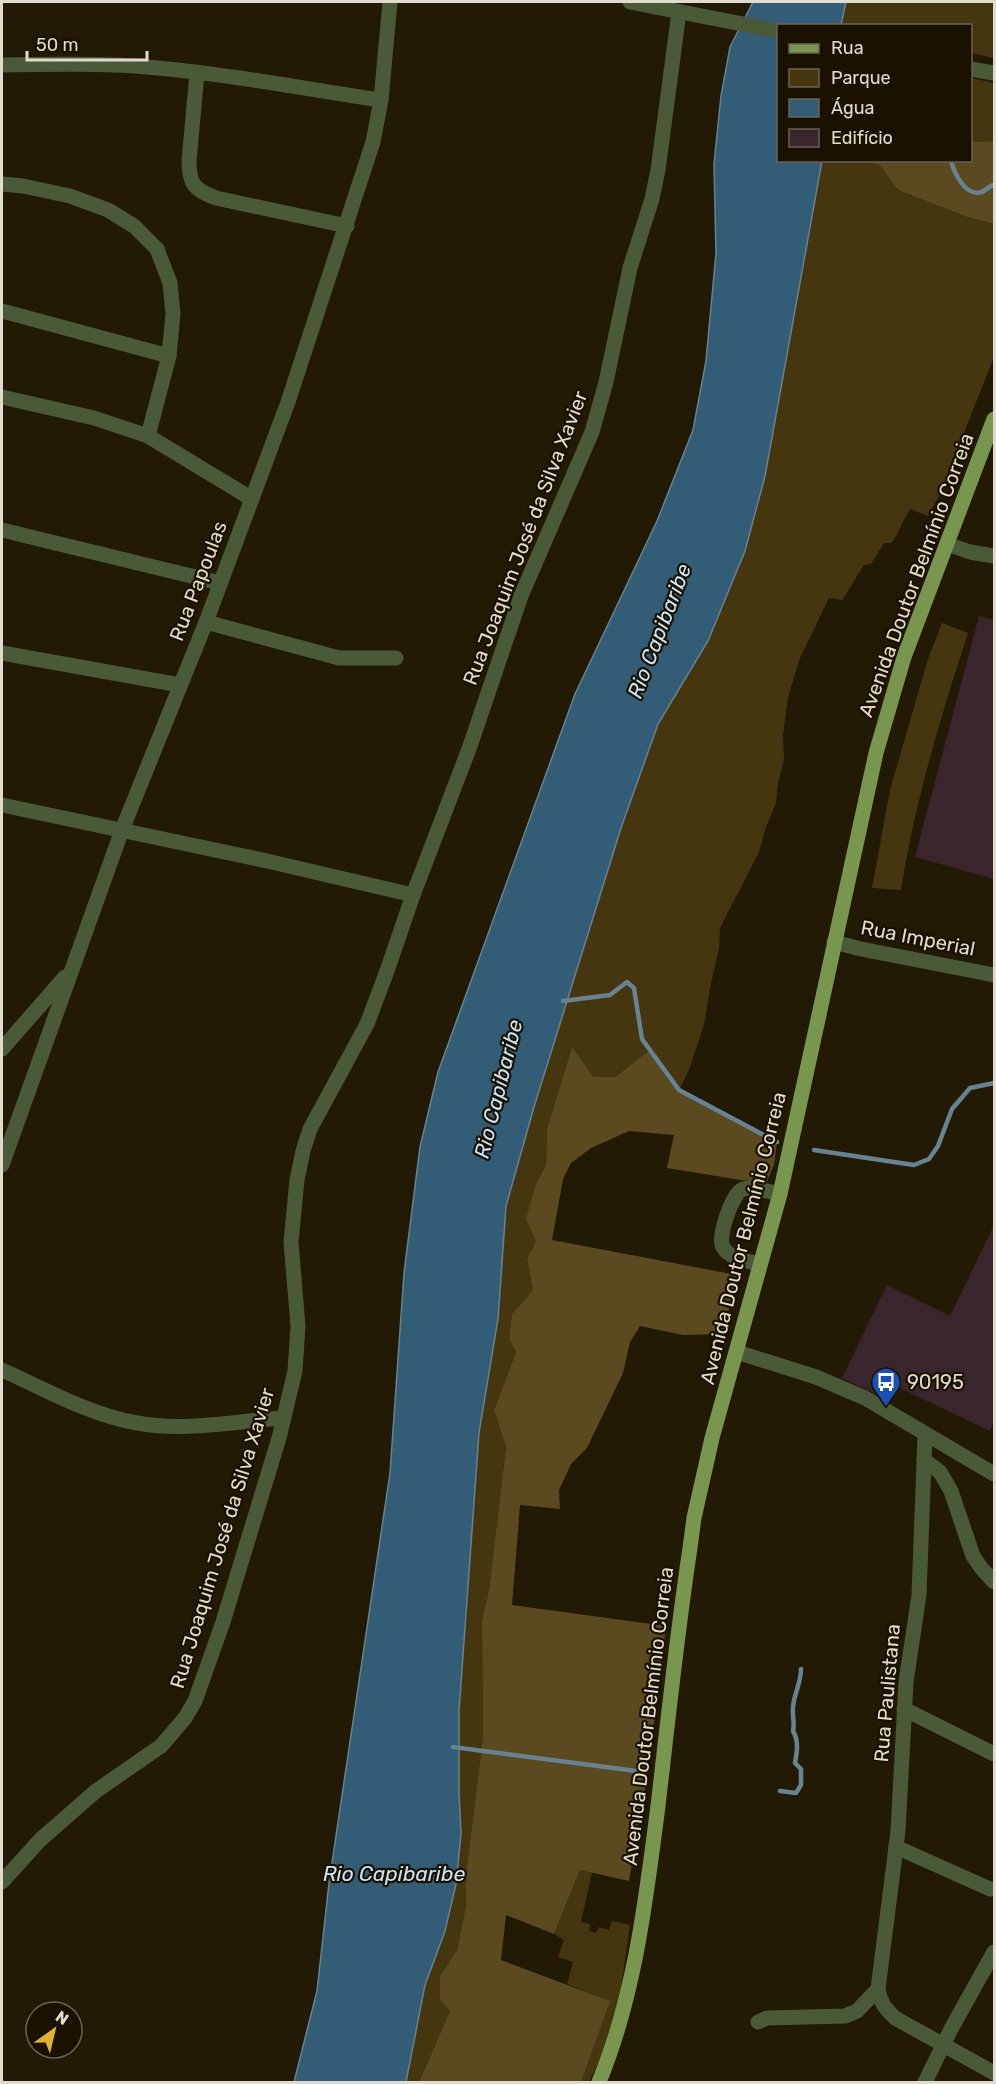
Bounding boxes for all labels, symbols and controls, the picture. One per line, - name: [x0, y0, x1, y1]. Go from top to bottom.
- scale bar: [27, 24, 147, 62]
- legend: [777, 24, 972, 162]
- text: 50 m: [36, 34, 79, 56]
- text: Rua: [831, 37, 864, 59]
- text: Parque: [831, 67, 891, 89]
- text: Água: [831, 97, 874, 119]
- text: Edifício: [831, 127, 893, 149]
- street label: Rua Joaquim José da Silva Xavier: [458, 387, 592, 688]
- street label: Avenida Doutor Belmínio Correia: [853, 430, 979, 720]
- street label: Rua Papoulas: [164, 518, 232, 644]
- water label: Rio Capibaribe: [622, 560, 696, 702]
- street label: Rua Imperial: [859, 915, 977, 961]
- water label: Rio Capibaribe: [469, 1017, 527, 1161]
- street label: Avenida Doutor Belmínio Correia: [695, 1089, 791, 1387]
- bus stop icon: 90195: [870, 1366, 902, 1408]
- place label: 90195: [907, 1370, 964, 1394]
- street label: Rua Joaquim José da Silva Xavier: [165, 1384, 279, 1691]
- street label: Avenida Doutor Belmínio Correia: [618, 1565, 678, 1867]
- street label: Rua Paulistana: [869, 1623, 905, 1763]
- water label: Rio Capibaribe: [323, 1861, 465, 1886]
- north arrow: [24, 2000, 84, 2060]
- text: N: [52, 2007, 72, 2029]

